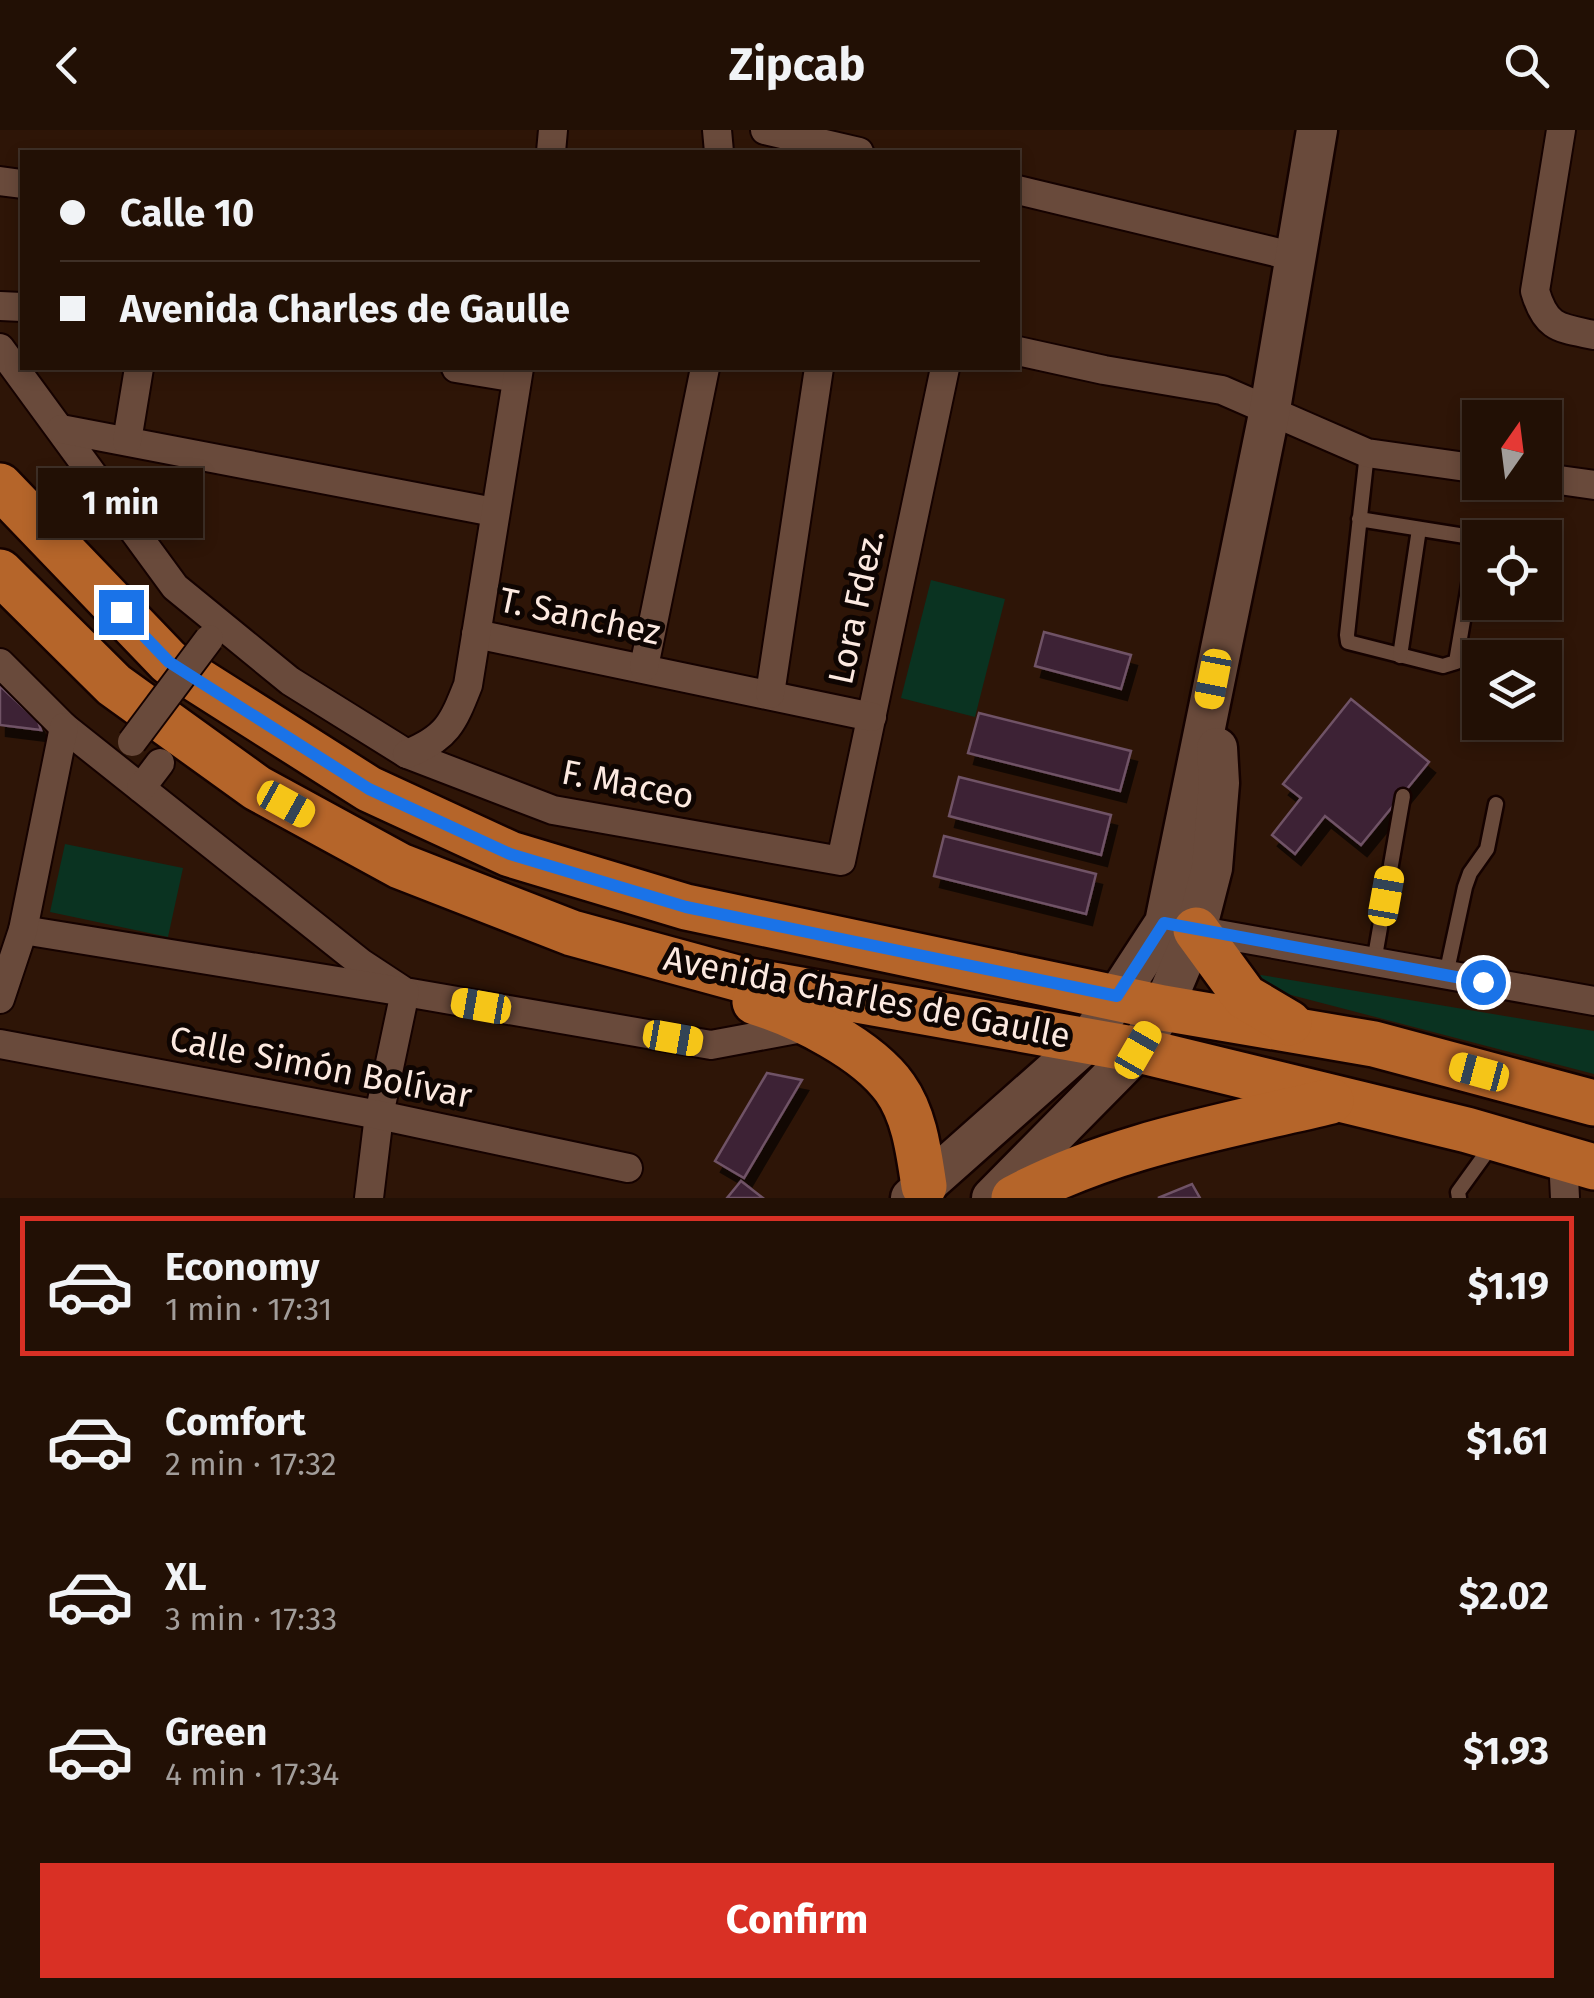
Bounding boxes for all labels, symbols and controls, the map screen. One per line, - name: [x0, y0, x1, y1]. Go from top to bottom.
- icon: back: [40, 38, 95, 93]
- text: Zipcab: [729, 38, 865, 92]
- icon: search: [1499, 38, 1554, 93]
- text: Calle 10: [120, 190, 254, 236]
- text: Avenida Charles de Gaulle: [120, 286, 570, 332]
- north arrow: [1462, 400, 1562, 500]
- map controls: [1462, 400, 1562, 740]
- callout: 1 min: [38, 467, 204, 537]
- text: 1 min: [82, 484, 159, 522]
- button: locate: [1462, 520, 1562, 620]
- street label: Lora Fdez.: [819, 526, 893, 688]
- street label: T. Sanchez: [496, 578, 664, 654]
- route end: [99, 590, 144, 635]
- button: layers: [1462, 640, 1562, 740]
- car: [1193, 647, 1233, 711]
- street label: F. Maceo: [558, 751, 698, 817]
- car: [252, 776, 320, 832]
- car: [1366, 864, 1406, 928]
- street label: Avenida Charles de Gaulle: [660, 937, 1074, 1057]
- route start: [1461, 960, 1506, 1005]
- car: [449, 986, 513, 1026]
- street label: Calle Simón Bolívar: [166, 1017, 476, 1117]
- car: [1110, 1017, 1166, 1083]
- car: [641, 1018, 705, 1058]
- car: [1446, 1050, 1512, 1094]
- icon: car: [45, 1241, 135, 1331]
- text: Economy: [165, 1244, 320, 1290]
- text: $1.19: [1468, 1263, 1549, 1309]
- text: 1 min · 17:31: [165, 1290, 332, 1328]
- icon: car: [45, 1396, 135, 1486]
- text: Comfort: [165, 1399, 306, 1445]
- text: $1.61: [1466, 1418, 1549, 1464]
- text: 2 min · 17:32: [165, 1445, 337, 1483]
- icon: car: [45, 1551, 135, 1641]
- text: XL: [165, 1554, 207, 1600]
- text: $2.02: [1459, 1573, 1549, 1619]
- text: 3 min · 17:33: [165, 1600, 337, 1638]
- icon: car: [45, 1706, 135, 1796]
- text: Green: [165, 1709, 268, 1755]
- text: $1.93: [1463, 1728, 1549, 1774]
- text: 4 min · 17:34: [165, 1755, 339, 1793]
- button: Confirm: [40, 1863, 1554, 1978]

